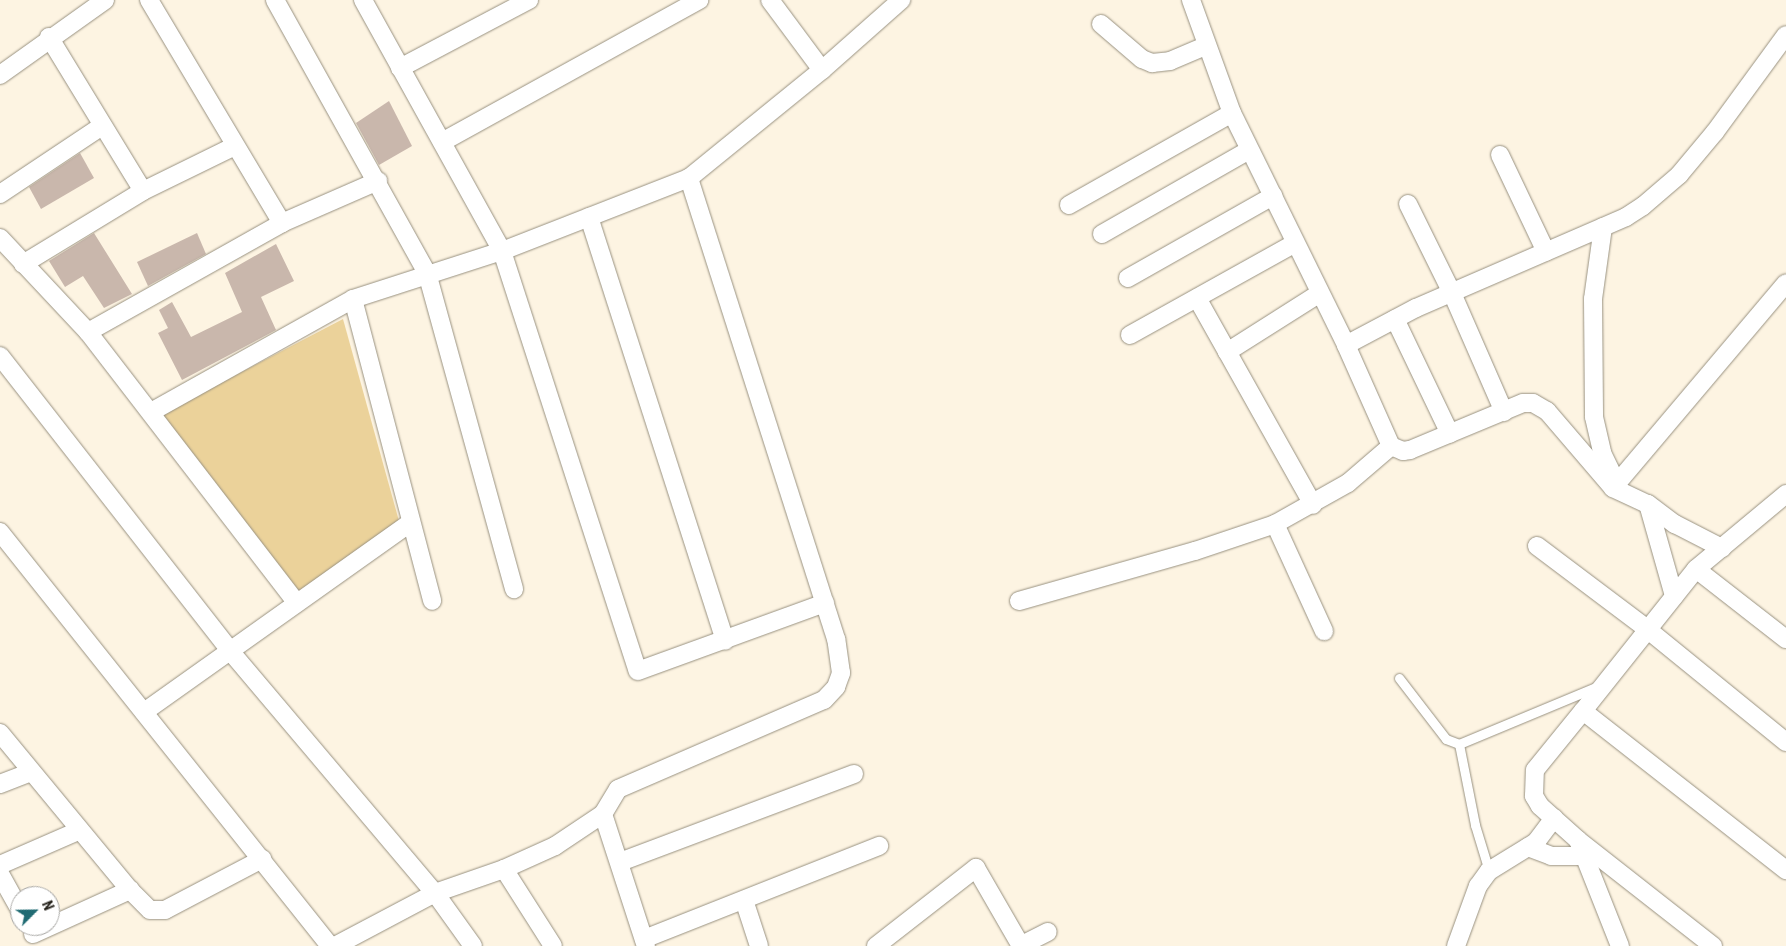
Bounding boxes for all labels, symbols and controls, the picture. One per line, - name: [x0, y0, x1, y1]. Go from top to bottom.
- north arrow: [10, 886, 60, 936]
- text: N: [39, 898, 57, 913]

